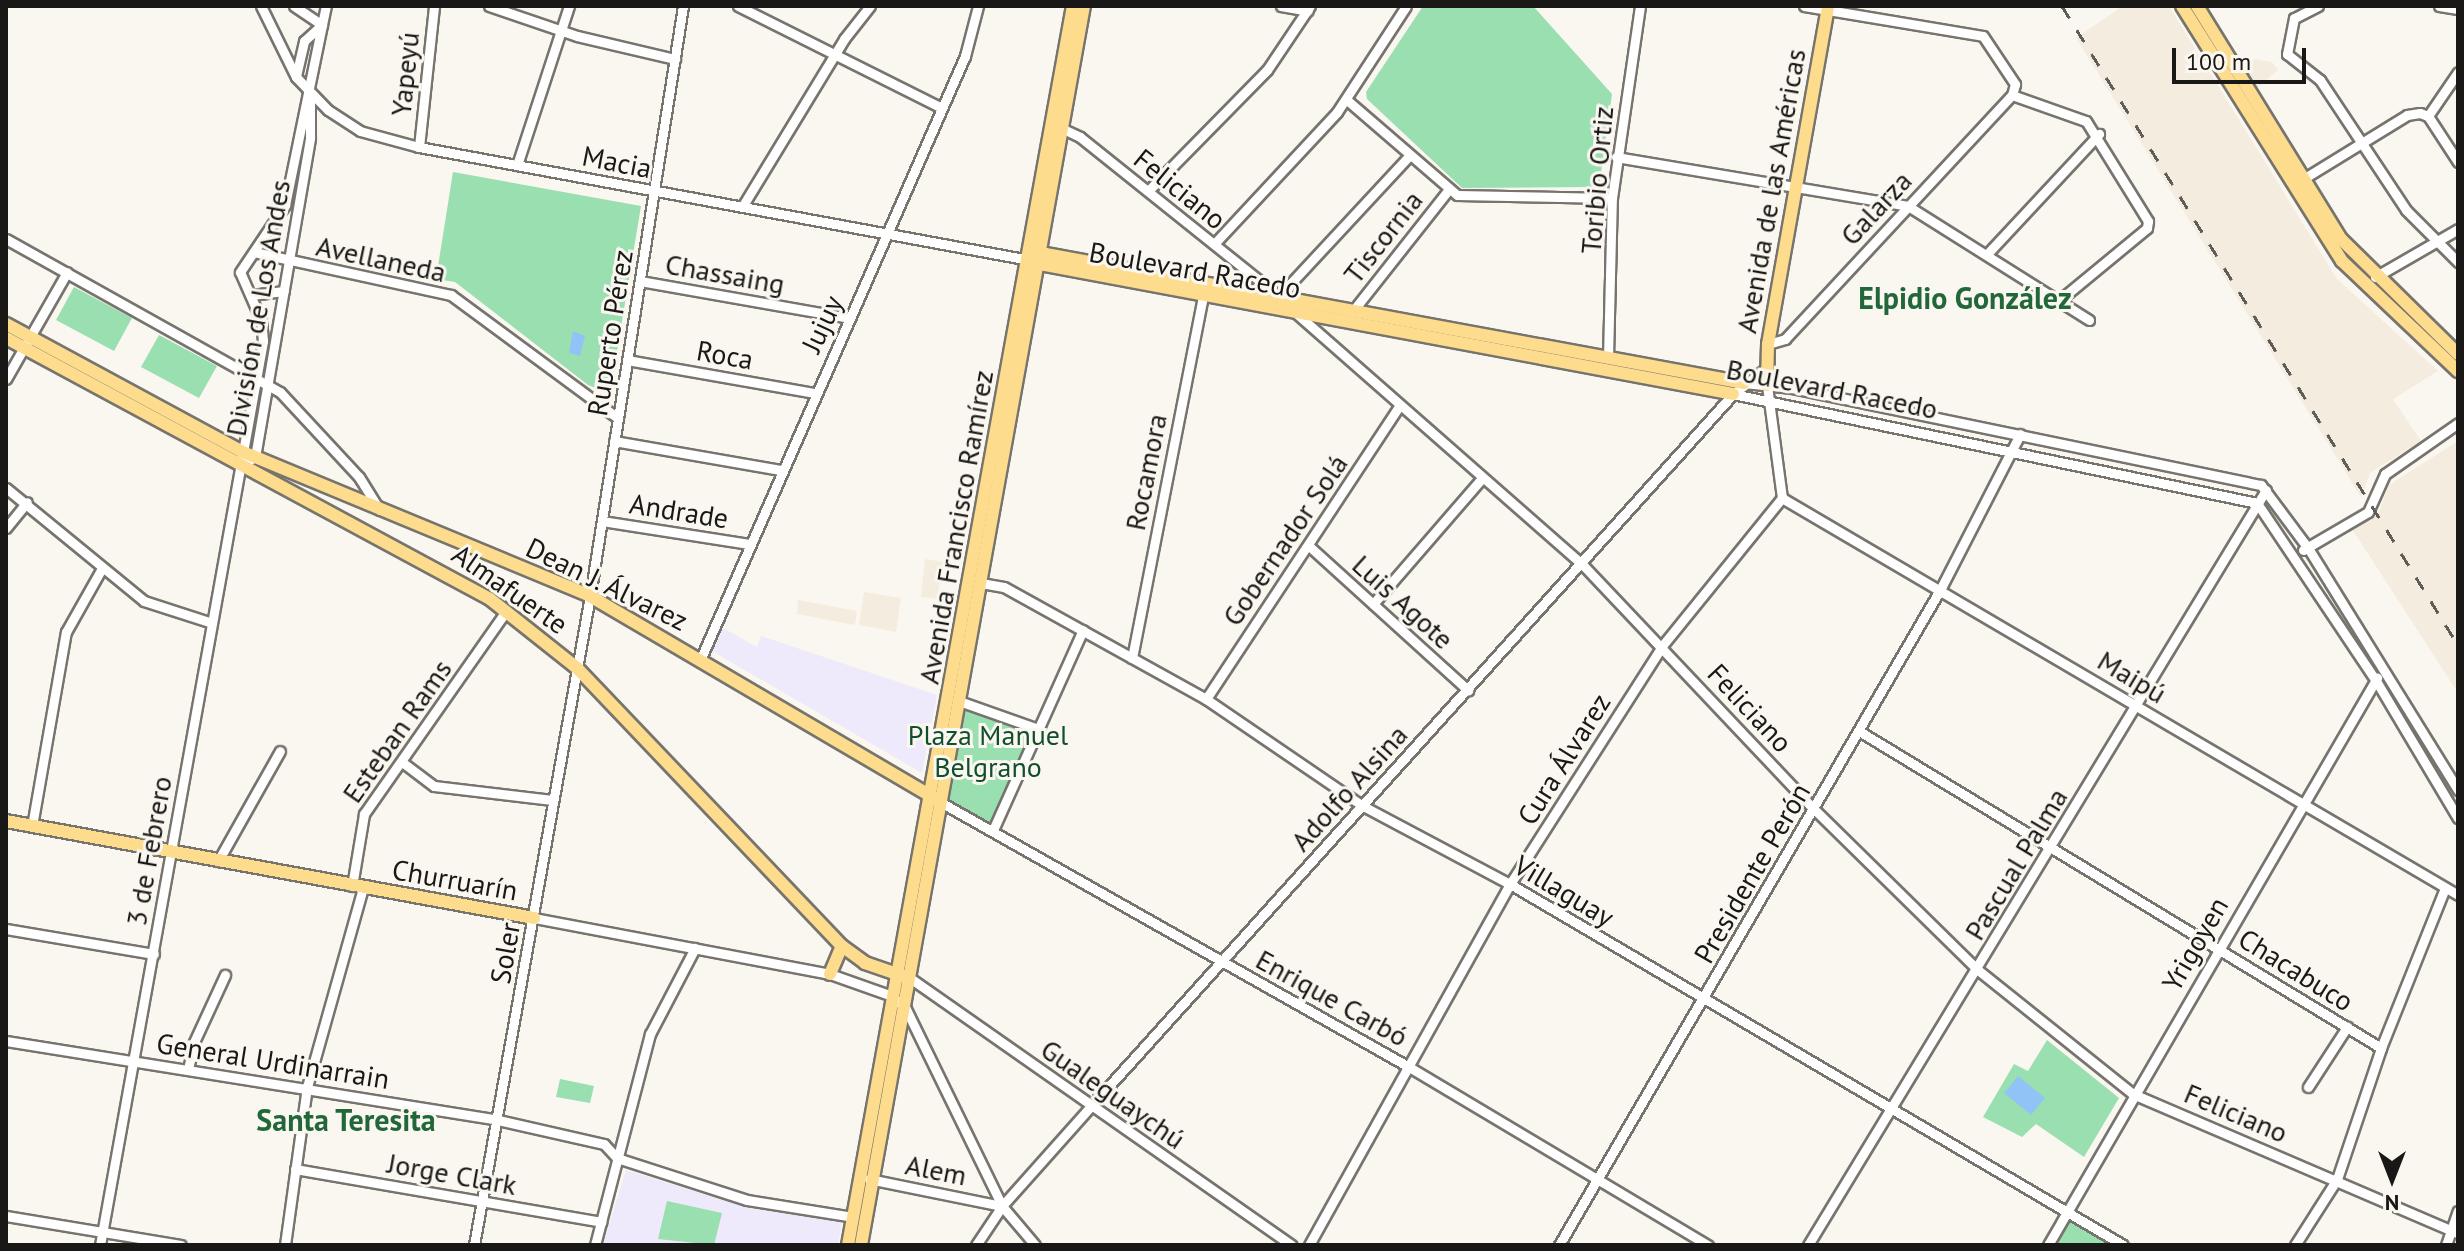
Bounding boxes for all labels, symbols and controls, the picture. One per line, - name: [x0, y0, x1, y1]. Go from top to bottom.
- street label: Yapeyú: [384, 30, 426, 118]
- scale bar: [2176, 32, 2310, 82]
- street label: Avenida de las Américas: [1729, 46, 1813, 336]
- text: 100 m: [2186, 46, 2251, 77]
- street label: Toribio Ortiz: [1574, 105, 1620, 255]
- street label: Macia: [579, 139, 655, 185]
- street label: Feliciano: [1127, 142, 1233, 236]
- street label: Galarza: [1833, 164, 1919, 252]
- street label: División de Los Andes: [219, 177, 297, 439]
- street label: Tiscornia: [1336, 184, 1430, 290]
- street label: Avellaneda: [313, 229, 449, 289]
- street label: Boulevard Racedo: [1087, 235, 1303, 305]
- street label: Chassaing: [663, 247, 787, 301]
- street label: Ruperto Pérez: [580, 248, 640, 418]
- district label: Elpidio González: [1858, 280, 2072, 316]
- street label: Jujuy: [794, 290, 850, 358]
- street label: Roca: [694, 334, 756, 376]
- street label: Boulevard Racedo: [1724, 352, 1940, 426]
- street label: Avenida Francisco Ramírez: [912, 367, 1000, 687]
- street label: Rocamora: [1118, 411, 1174, 533]
- street label: Gobernador Solá: [1215, 448, 1355, 632]
- street label: Andrade: [627, 487, 731, 535]
- street label: Dean J. Álvarez: [519, 530, 695, 638]
- street label: Almafuerte: [446, 537, 574, 641]
- street label: Luis Agote: [1345, 548, 1461, 656]
- street label: Maipú: [2092, 644, 2172, 710]
- street label: Esteban Rams: [335, 653, 459, 809]
- street label: Feliciano: [1701, 657, 1799, 759]
- street label: Cura Álvarez: [1510, 687, 1618, 831]
- park label: Plaza Manuel Belgrano: [908, 718, 1068, 784]
- street label: Adolfo Alsina: [1283, 718, 1415, 858]
- street label: 3 de Febrero: [119, 773, 179, 929]
- street label: Presidente Perón: [1687, 777, 1817, 969]
- street label: Pascual Palma: [1958, 782, 2074, 946]
- street label: Villaguay: [1508, 848, 1620, 934]
- street label: Churruarín: [390, 852, 520, 908]
- street label: Yrigoyen: [2155, 891, 2235, 997]
- street label: Soler: [483, 920, 527, 986]
- street label: Chacabuco: [2232, 922, 2360, 1018]
- street label: Enrique Carbó: [1250, 943, 1414, 1053]
- street label: General Urdinarrain: [154, 1026, 392, 1096]
- street label: Gualeguaychú: [1035, 1032, 1191, 1156]
- street label: Feliciano: [2179, 1076, 2293, 1150]
- district label: Santa Teresita: [256, 1102, 436, 1138]
- north arrow: [2352, 1139, 2432, 1219]
- street label: Jorge Clark: [385, 1146, 519, 1202]
- street label: Alem: [903, 1148, 969, 1192]
- text: N: [2385, 1189, 2399, 1217]

